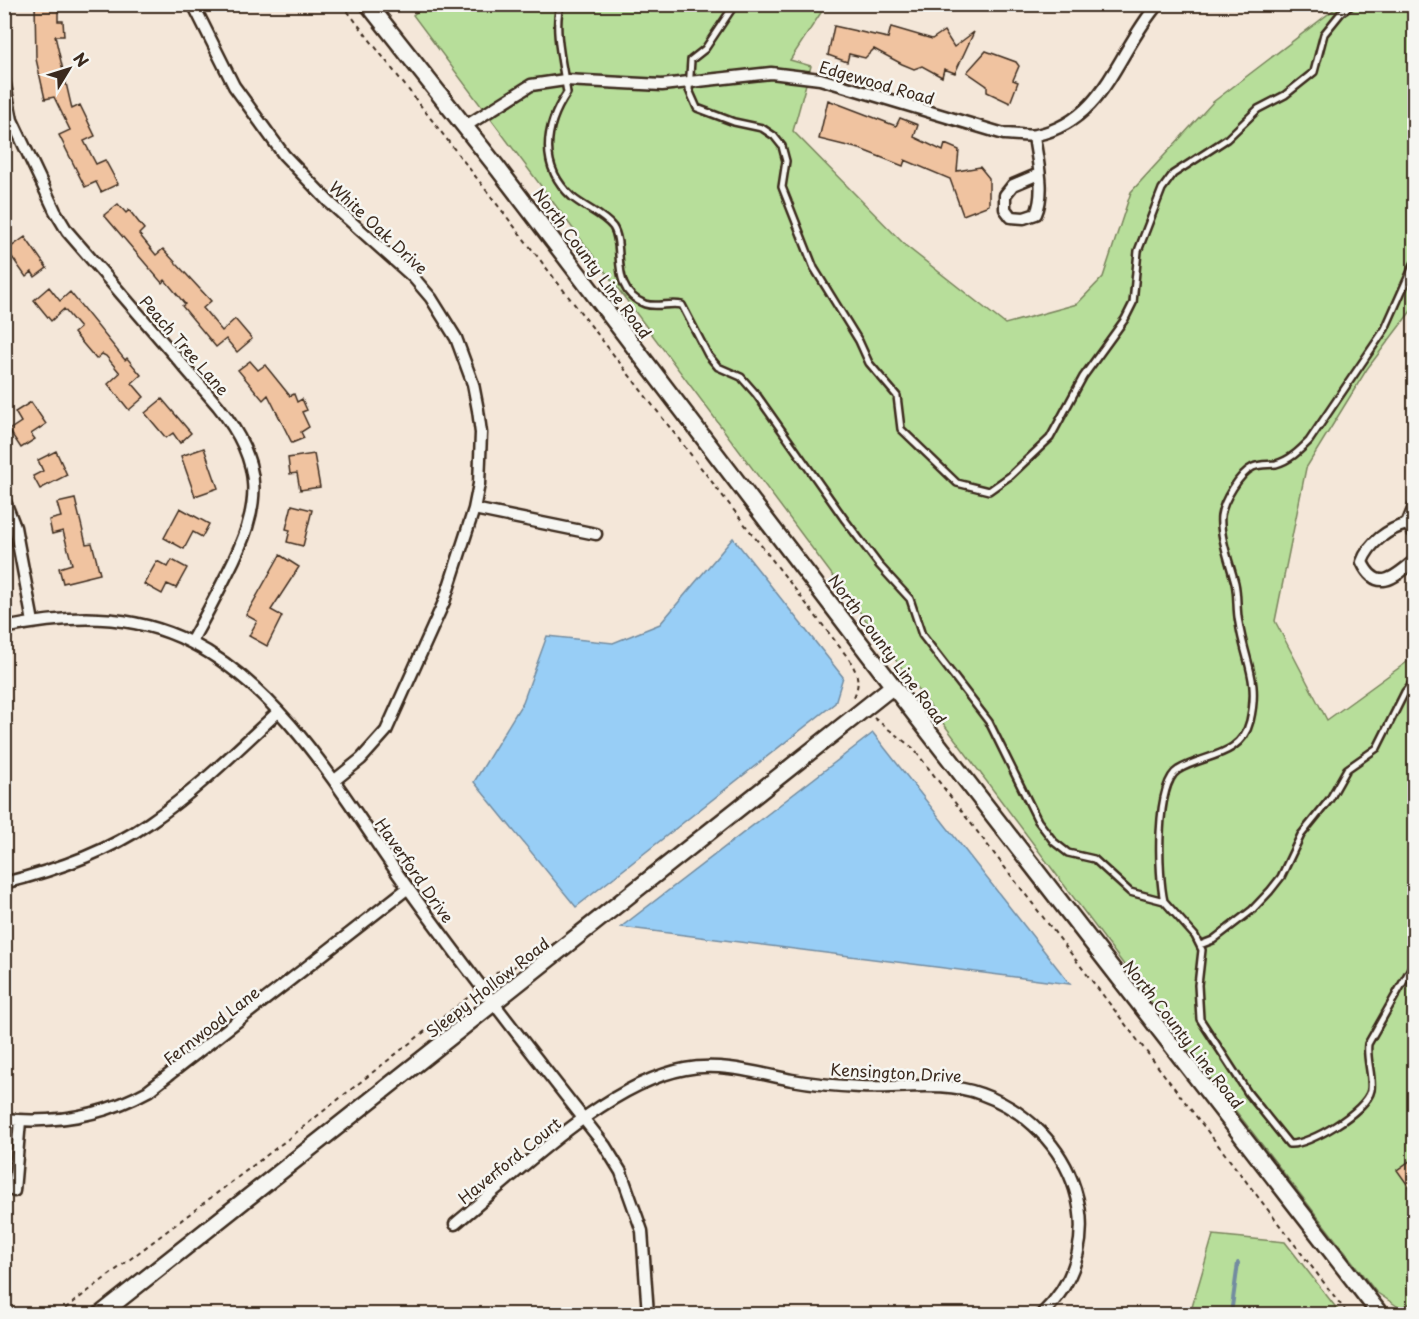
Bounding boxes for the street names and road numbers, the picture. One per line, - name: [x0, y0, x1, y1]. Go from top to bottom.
- street label: Edgewood Road: [816, 54, 938, 110]
- street label: White Oak Drive: [324, 175, 434, 279]
- street label: North County Line Road: [528, 183, 658, 343]
- street label: Peach Tree Lane: [135, 290, 235, 400]
- street label: North County Line Road: [823, 569, 953, 729]
- street label: Haverford Drive: [370, 813, 460, 927]
- street label: Sleepy Hollow Road: [420, 931, 554, 1043]
- street label: North County Line Road: [1118, 954, 1250, 1114]
- street label: Fernwood Lane: [158, 980, 264, 1070]
- street label: Kensington Drive: [830, 1057, 962, 1087]
- street label: Haverford Court: [452, 1111, 566, 1209]

